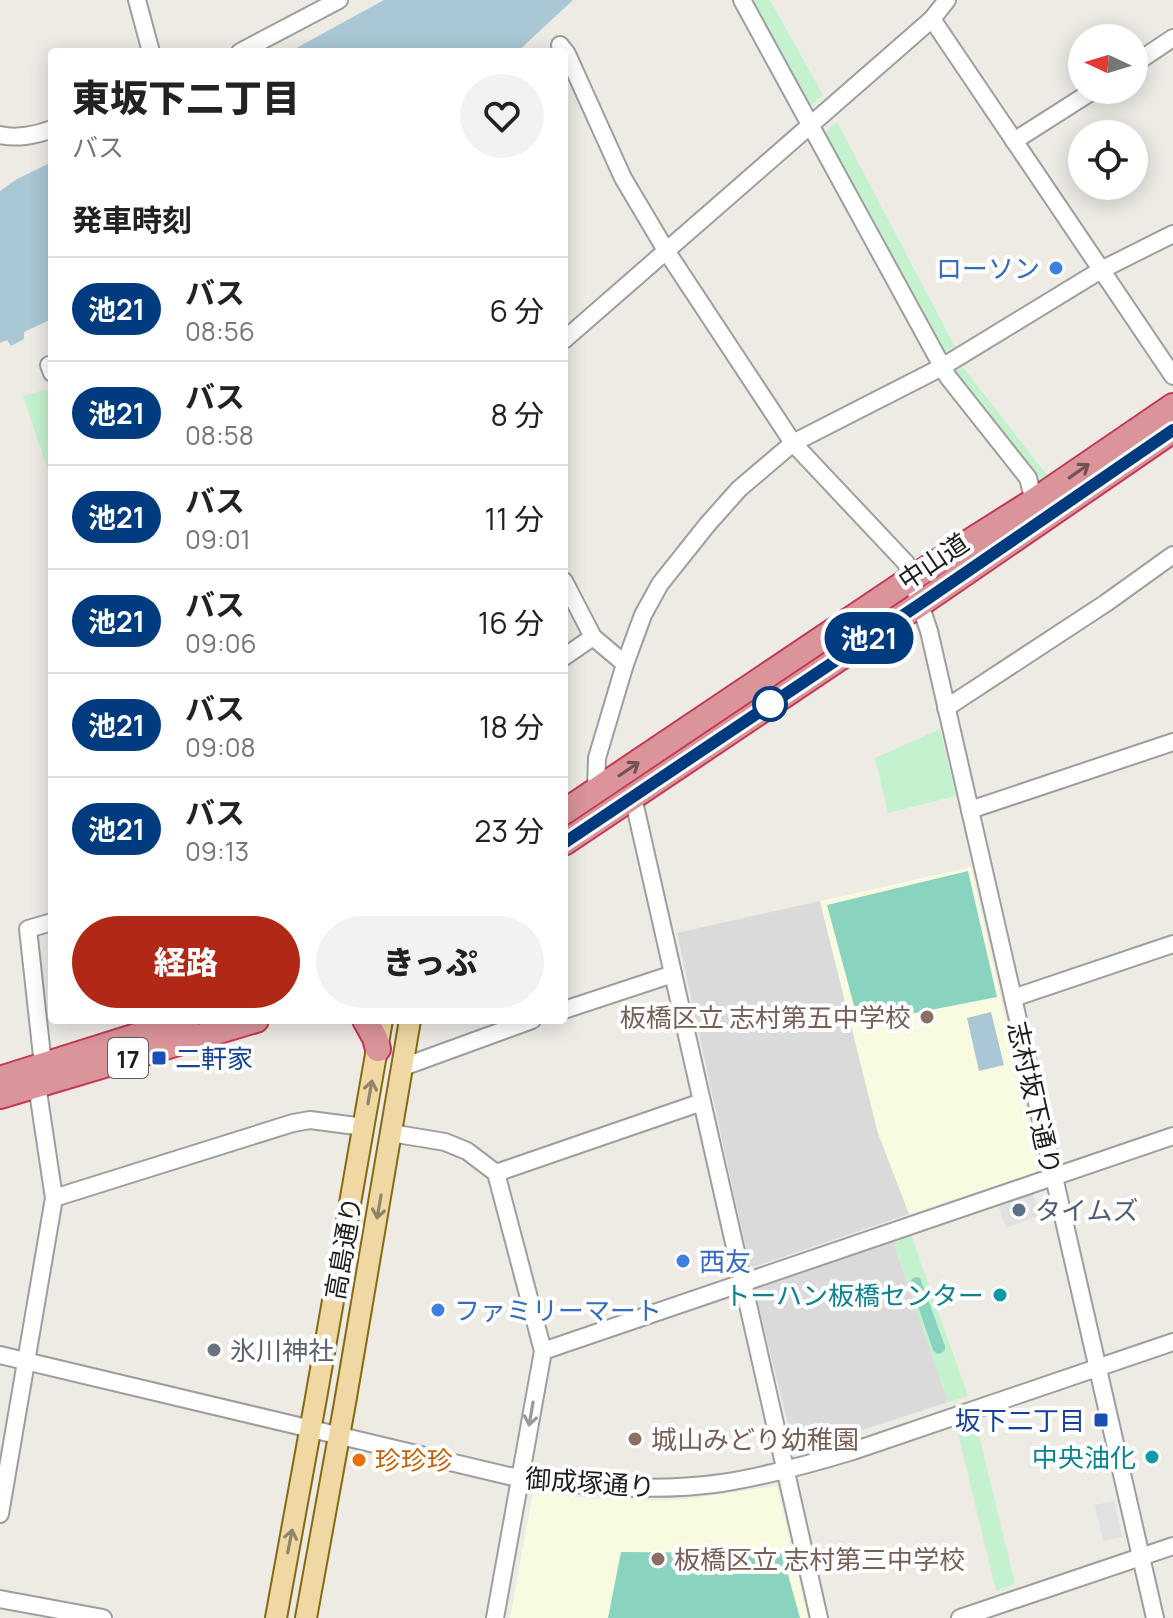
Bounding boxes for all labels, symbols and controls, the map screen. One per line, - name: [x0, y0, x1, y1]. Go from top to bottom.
- north arrow: [1068, 24, 1148, 104]
- map controls: [1068, 24, 1148, 200]
- text: 東坂下二丁目: [72, 71, 300, 123]
- button: heart: [460, 74, 544, 158]
- button: locate: [1068, 120, 1148, 200]
- text: バス: [72, 129, 124, 165]
- text: 発車時刻: [72, 199, 192, 240]
- place label: ローソン: [936, 250, 1040, 286]
- marker: ローソン: [1047, 259, 1065, 277]
- text: バス: [185, 272, 245, 313]
- text: 池21: [88, 290, 145, 328]
- text: 6 分: [489, 290, 544, 331]
- text: 08:56: [185, 313, 255, 349]
- text: バス: [185, 376, 245, 417]
- text: 池21: [88, 394, 145, 432]
- text: 8 分: [491, 394, 544, 435]
- text: 08:58: [185, 417, 254, 453]
- one-way arrow: [1067, 463, 1089, 479]
- text: バス: [185, 480, 245, 521]
- text: 池21: [88, 498, 145, 536]
- text: 11 分: [485, 498, 544, 539]
- text: 09:01: [185, 521, 251, 557]
- street label: 中山道: [891, 524, 975, 598]
- text: バス: [185, 584, 245, 625]
- text: 池21: [88, 602, 145, 640]
- text: 16 分: [478, 602, 544, 643]
- line badge: 池21: [823, 612, 915, 664]
- text: 池21: [841, 619, 897, 657]
- text: 09:06: [185, 625, 257, 661]
- unlabelled marker: [753, 687, 787, 721]
- text: バス: [185, 688, 245, 729]
- text: 池21: [88, 706, 145, 744]
- text: 18 分: [479, 706, 544, 747]
- text: 09:08: [185, 729, 256, 765]
- one-way arrow: [617, 760, 639, 777]
- text: バス: [185, 792, 245, 833]
- text: 池21: [88, 810, 145, 848]
- text: 23 分: [474, 810, 544, 851]
- text: 09:13: [185, 833, 249, 869]
- button: 経路: [72, 916, 300, 1008]
- button: きっぷ: [316, 916, 544, 1008]
- place label: 板橋区立 志村第五中学校: [620, 999, 911, 1035]
- marker: 板橋区立 志村第五中学校: [918, 1008, 936, 1026]
- street label: 志村坂下通り: [1000, 1018, 1070, 1178]
- road number: 17: [108, 1038, 148, 1078]
- place label: 二軒家: [175, 1040, 253, 1076]
- marker: 二軒家: [150, 1049, 168, 1067]
- one-way arrow: [363, 1080, 378, 1106]
- place label: タイムズ: [1035, 1192, 1138, 1228]
- street label: 高島通り: [316, 1194, 370, 1302]
- one-way arrow: [370, 1194, 385, 1220]
- marker: タイムズ: [1010, 1201, 1028, 1219]
- place label: 西友: [699, 1243, 751, 1279]
- marker: 西友: [674, 1252, 692, 1270]
- place label: トーハン板橋センター: [725, 1277, 984, 1313]
- marker: トーハン板橋センター: [991, 1286, 1009, 1304]
- place label: ファミリーマート: [454, 1292, 662, 1328]
- marker: ファミリーマート: [429, 1301, 447, 1319]
- place label: 氷川神社: [230, 1332, 334, 1368]
- marker: 氷川神社: [205, 1341, 223, 1359]
- one-way arrow: [523, 1401, 538, 1426]
- place label: 坂下二丁目: [955, 1402, 1085, 1438]
- marker: 坂下二丁目: [1092, 1411, 1110, 1429]
- place label: 城山みどり幼稚園: [651, 1421, 859, 1457]
- marker: 城山みどり幼稚園: [626, 1430, 644, 1448]
- place label: 中央油化: [1032, 1439, 1136, 1475]
- place label: 珍珍珍: [375, 1442, 453, 1478]
- marker: 中央油化: [1143, 1448, 1161, 1466]
- marker: 珍珍珍: [350, 1451, 368, 1469]
- street label: 御成塚通り: [524, 1460, 656, 1504]
- one-way arrow: [284, 1529, 299, 1555]
- place label: 板橋区立 志村第三中学校: [674, 1541, 965, 1577]
- marker: 板橋区立 志村第三中学校: [649, 1550, 667, 1568]

